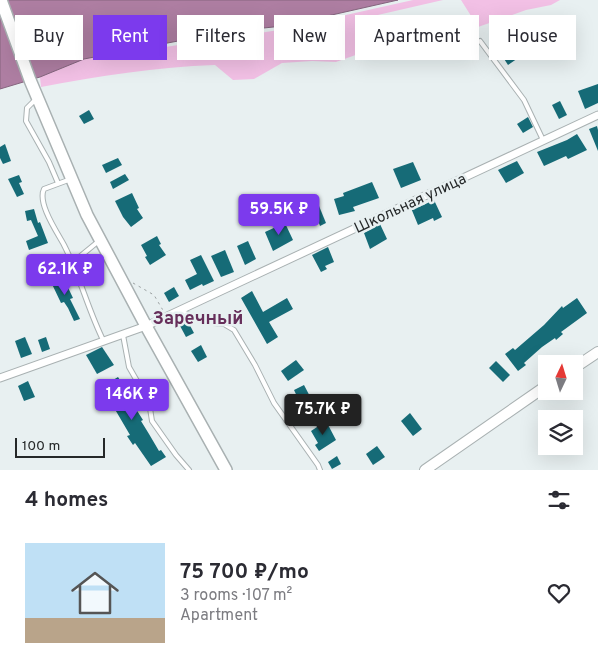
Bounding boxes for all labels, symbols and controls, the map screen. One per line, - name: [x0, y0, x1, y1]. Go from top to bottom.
- chip: Buy: [15, 15, 83, 60]
- chip: Rent: [93, 15, 167, 60]
- chip: Filters: [177, 15, 264, 60]
- chip: New: [274, 15, 345, 60]
- chip: Apartment: [355, 15, 479, 60]
- chip: House: [489, 15, 576, 60]
- street label: Школьная улица: [351, 170, 470, 239]
- pin: 59.5K ₽: [233, 194, 325, 236]
- text: 59.5K ₽: [249, 200, 309, 220]
- pin: 62.1K ₽: [19, 254, 111, 296]
- text: 62.1K ₽: [37, 260, 93, 280]
- district label: Заречный: [153, 308, 243, 331]
- north arrow: [538, 355, 582, 400]
- map controls: [538, 355, 583, 455]
- pin: 146K ₽: [91, 378, 173, 421]
- text: 146K ₽: [106, 385, 158, 405]
- pin: 75.7K ₽: [277, 394, 369, 436]
- text: 75.7K ₽: [295, 400, 351, 420]
- button: layers: [538, 410, 583, 455]
- scale bar: [15, 435, 105, 458]
- text: 100 m: [22, 438, 60, 455]
- icon: filters: [545, 486, 573, 514]
- text: 4 homes: [25, 487, 108, 514]
- text: 75 700 ₽/mo: [180, 559, 309, 586]
- icon: home: [65, 563, 125, 623]
- icon: heart: [545, 579, 573, 607]
- text: 3 rooms · 107 m²: [180, 586, 292, 606]
- text: Apartment: [180, 606, 258, 626]

